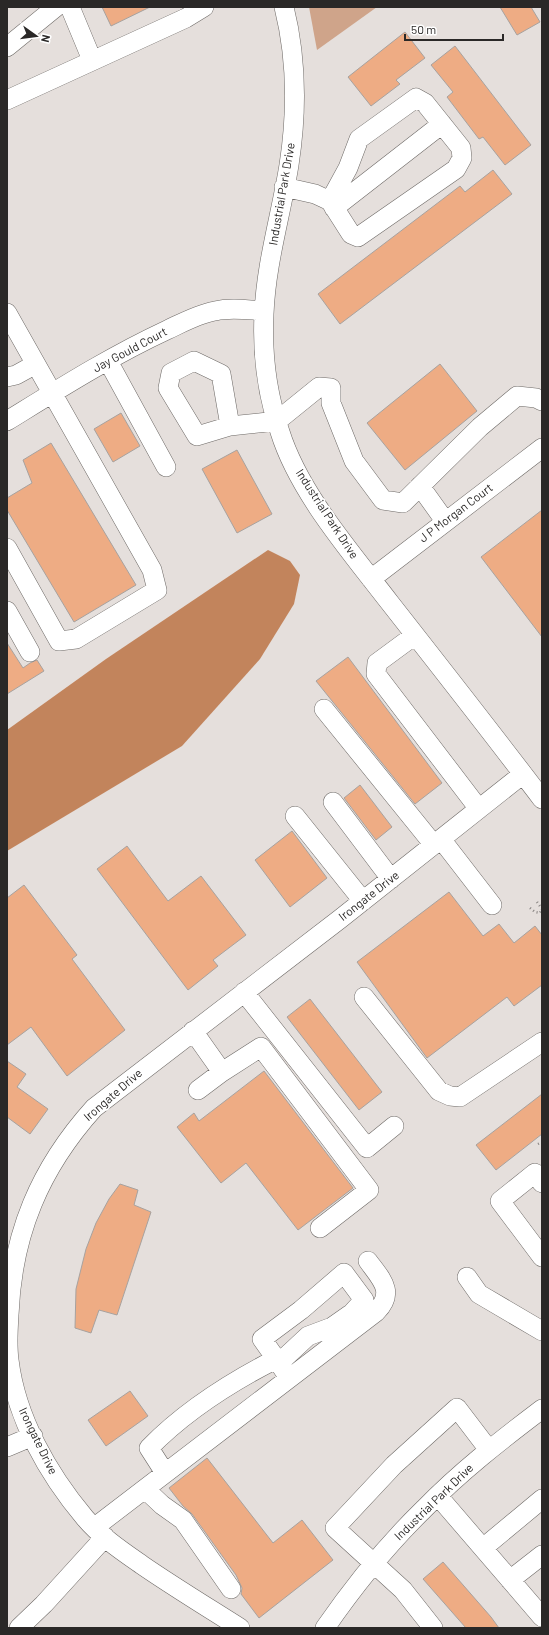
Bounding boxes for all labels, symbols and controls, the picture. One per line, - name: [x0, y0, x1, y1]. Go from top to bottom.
- north arrow: [16, 16, 56, 56]
- scale bar: [405, 16, 503, 42]
- text: 50 m: [411, 22, 436, 36]
- text: N: [39, 33, 53, 44]
- street label: Industrial Park Drive: [265, 141, 297, 246]
- street label: Jay Gould Court: [90, 324, 169, 375]
- street label: Industrial Park Drive: [294, 466, 362, 561]
- street label: J P Morgan Court: [416, 480, 495, 544]
- street label: Irongate Drive: [335, 867, 401, 923]
- street label: Irongate Drive: [80, 1065, 144, 1123]
- street label: Irongate Drive: [17, 1405, 61, 1476]
- street label: Industrial Park Drive: [391, 1460, 476, 1542]

